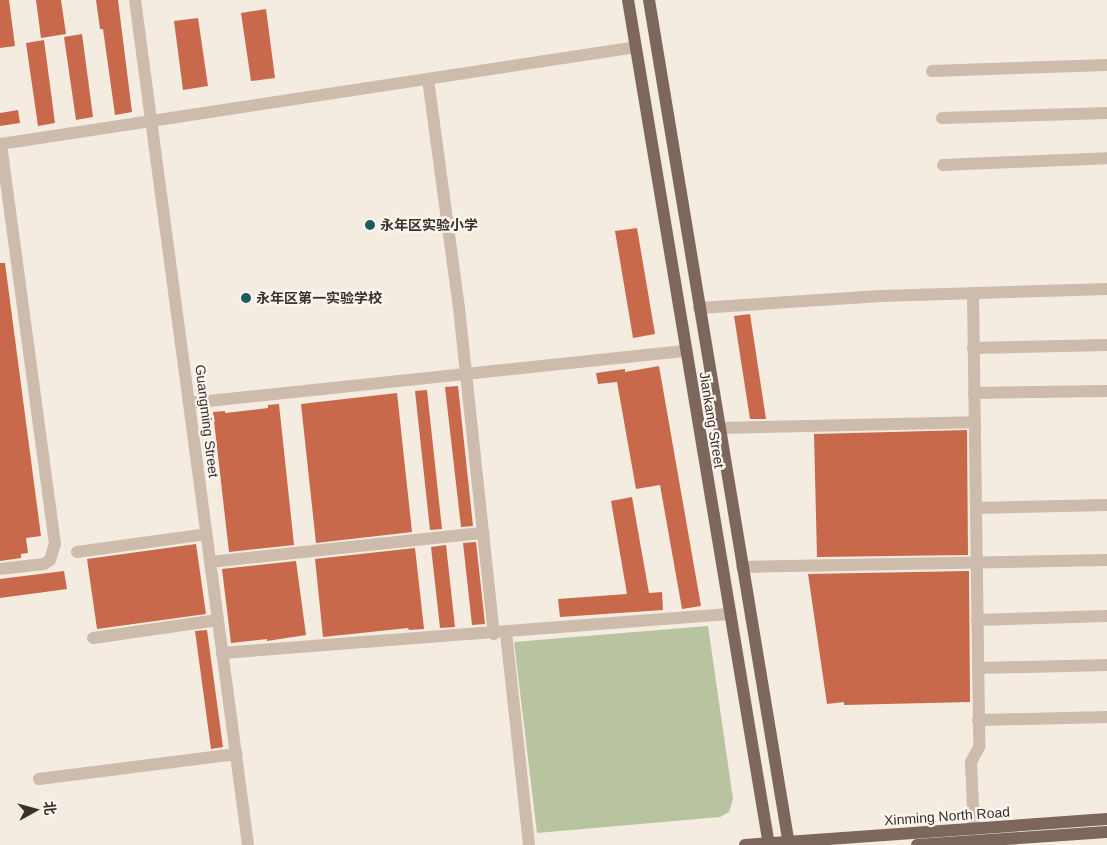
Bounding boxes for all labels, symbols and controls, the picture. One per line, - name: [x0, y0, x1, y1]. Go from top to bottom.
- place label: 永年区实验小学: [380, 217, 478, 233]
- marker: 永年区实验小学: [364, 219, 376, 231]
- place label: 永年区第一实验学校: [256, 290, 382, 306]
- marker: 永年区第一实验学校: [240, 292, 252, 304]
- street label: Guangming Street: [192, 364, 222, 478]
- street label: Jiankang Street: [696, 371, 728, 469]
- north arrow: [10, 785, 60, 835]
- text: 北: [41, 800, 59, 816]
- street label: Xinming North Road: [884, 803, 1010, 829]

